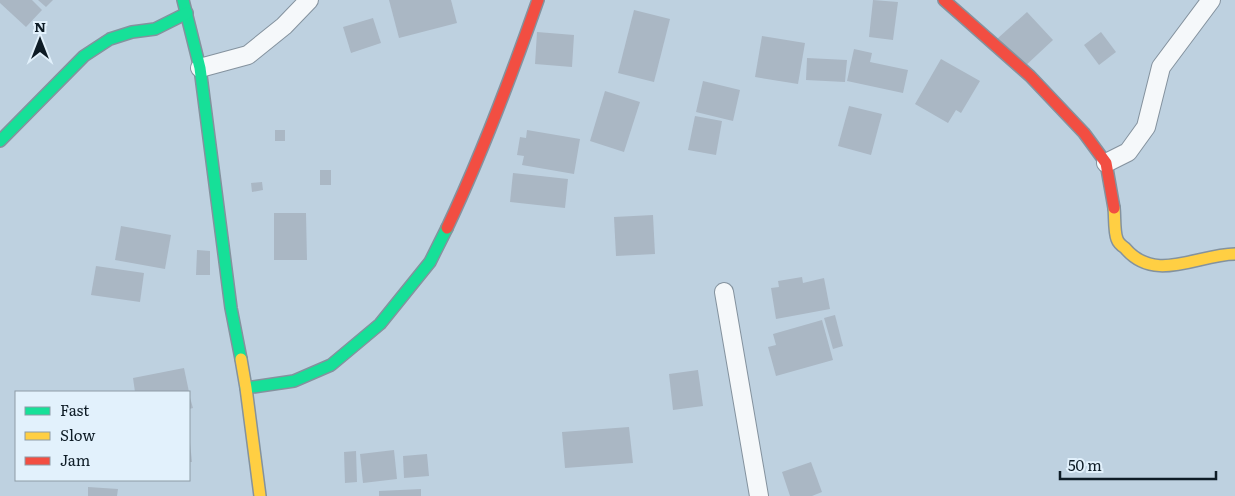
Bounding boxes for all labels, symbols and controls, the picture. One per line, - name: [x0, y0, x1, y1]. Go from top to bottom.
- north arrow: [15, 15, 65, 65]
- text: N: [34, 16, 46, 36]
- legend: [15, 391, 190, 481]
- text: Fast: [60, 398, 89, 421]
- text: Slow: [60, 423, 95, 446]
- text: Jam: [60, 448, 91, 471]
- scale bar: [1060, 448, 1216, 480]
- text: 50 m: [1068, 453, 1102, 476]

